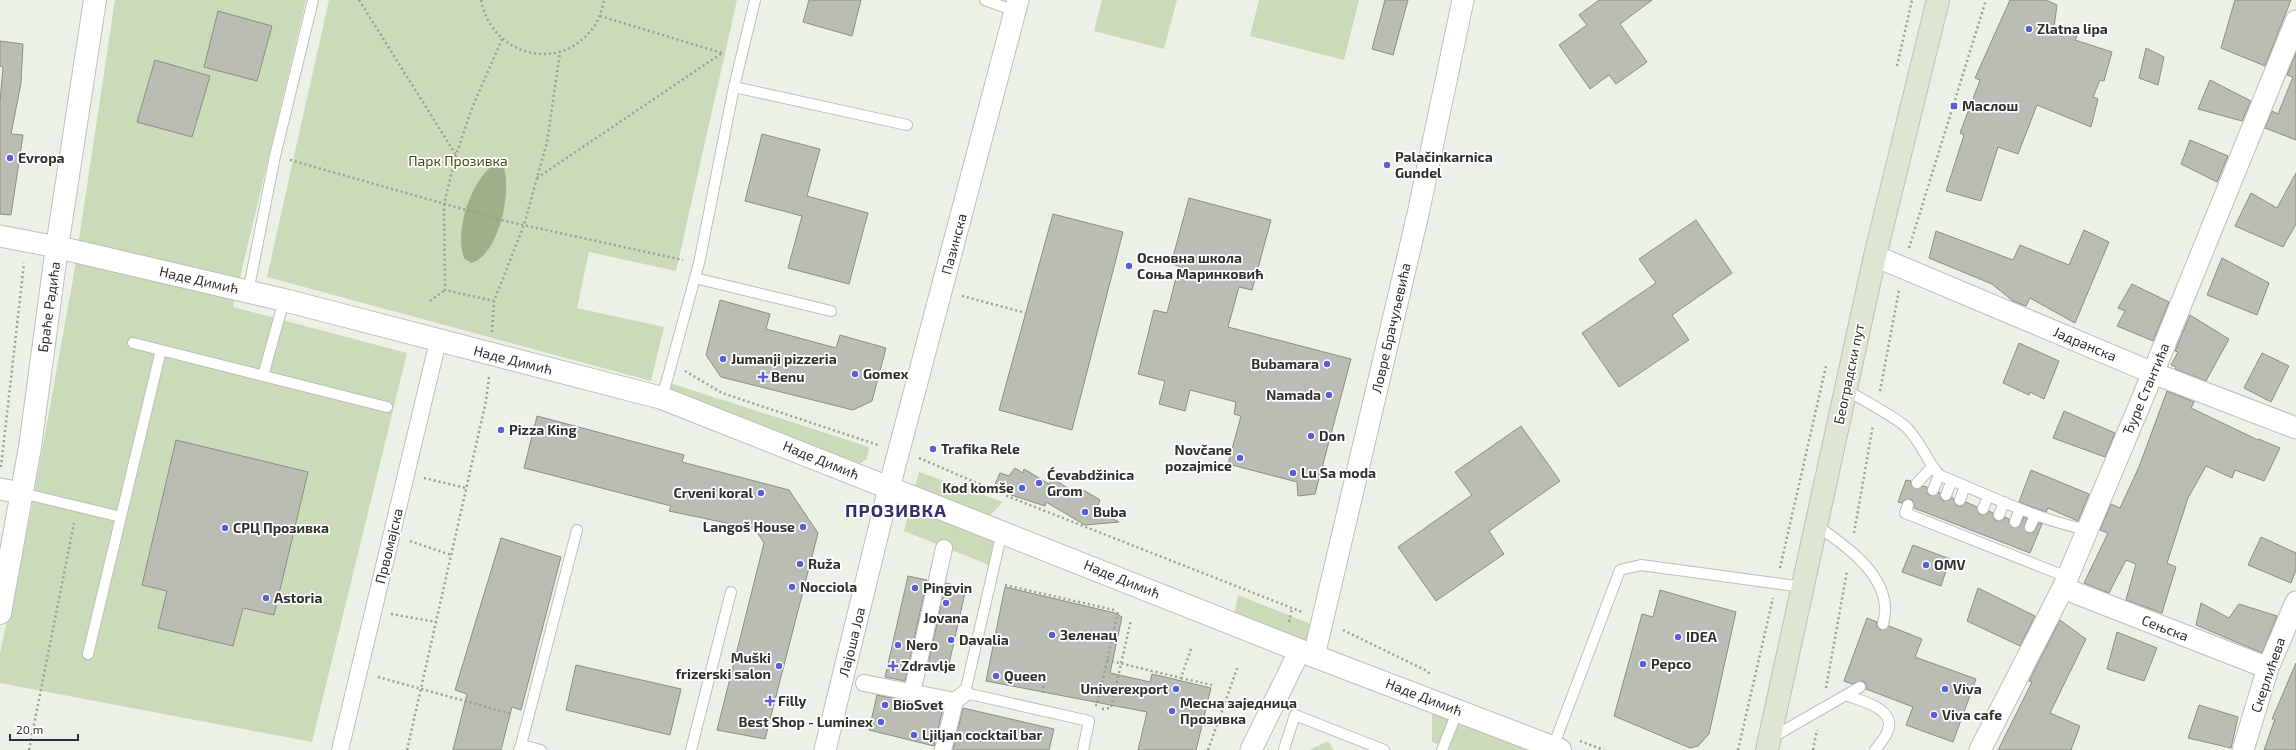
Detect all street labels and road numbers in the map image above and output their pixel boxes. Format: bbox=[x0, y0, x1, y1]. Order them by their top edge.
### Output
street label: Пазинска bbox=[937, 211, 970, 276]
street label: Браће Радића bbox=[34, 260, 63, 353]
street label: Ловре Брачуљевића bbox=[1367, 261, 1414, 395]
street label: Наде Димић bbox=[158, 262, 240, 297]
street label: Београдски пут bbox=[1830, 322, 1868, 426]
street label: Јадранска bbox=[2051, 323, 2119, 364]
street label: Ђуре Стантића bbox=[2118, 340, 2173, 437]
street label: Наде Димић bbox=[472, 342, 554, 378]
street label: Наде Димић bbox=[781, 437, 862, 483]
street label: Првомајска bbox=[371, 506, 406, 585]
street label: Наде Димић bbox=[1082, 556, 1163, 602]
street label: Лајоша Јоа bbox=[835, 605, 868, 678]
street label: Сењска bbox=[2139, 611, 2191, 644]
street label: Скерлићева bbox=[2247, 635, 2288, 715]
street label: Наде Димић bbox=[1383, 674, 1465, 719]

